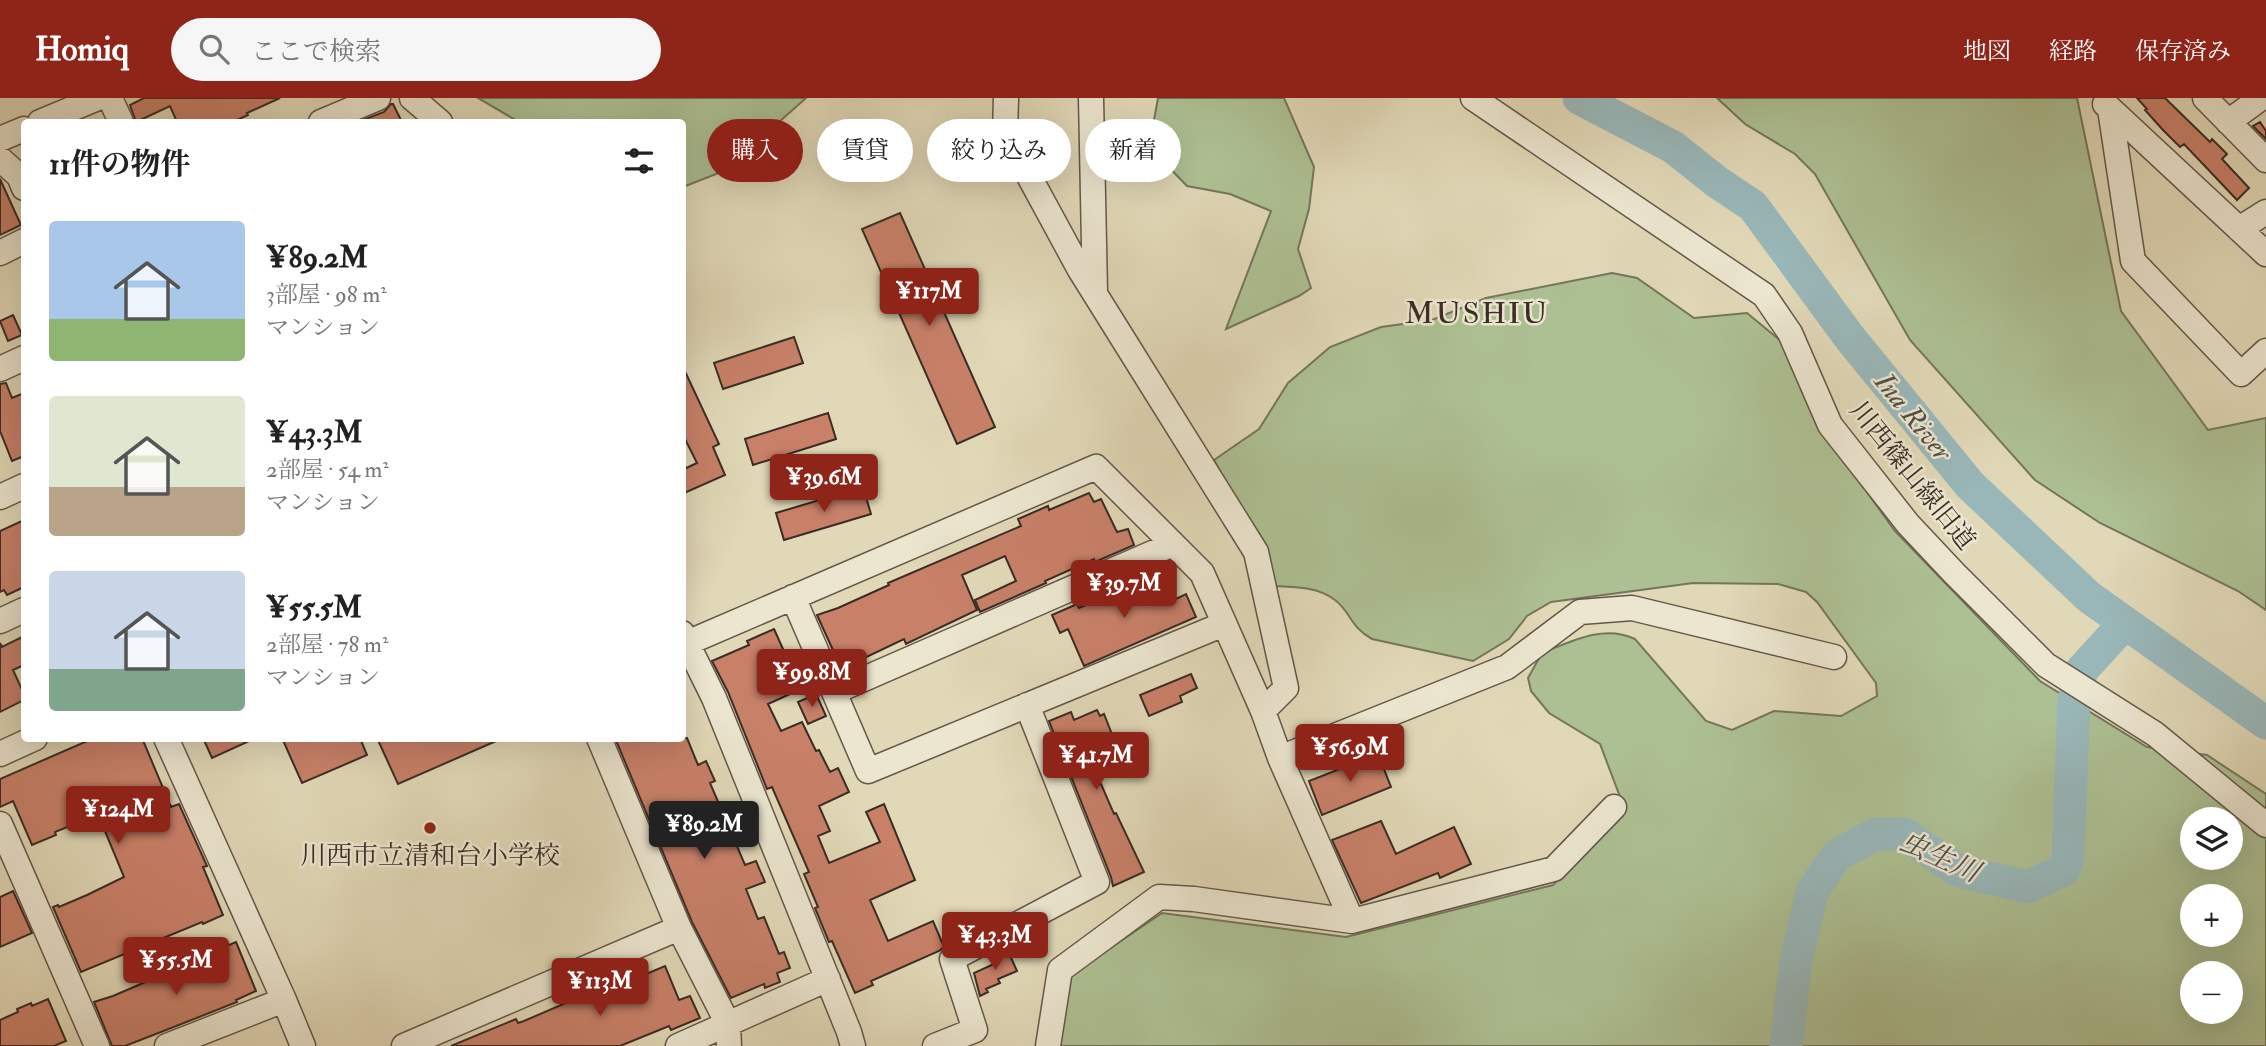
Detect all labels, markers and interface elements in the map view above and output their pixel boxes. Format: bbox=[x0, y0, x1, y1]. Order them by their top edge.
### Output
search box bbox=[171, 18, 661, 81]
text: Homiq bbox=[35, 29, 129, 70]
icon: search bbox=[195, 30, 233, 68]
text: ここで検索 bbox=[251, 36, 381, 68]
text: 地図 bbox=[1963, 36, 2011, 67]
text: 経路 bbox=[2049, 36, 2097, 67]
text: 保存済み bbox=[2135, 36, 2231, 67]
chip: 購入 bbox=[707, 119, 803, 182]
chip: 賃貸 bbox=[817, 119, 913, 182]
chip: 絞り込み bbox=[927, 119, 1071, 182]
chip: 新着 bbox=[1085, 119, 1181, 182]
icon: filters bbox=[620, 142, 658, 180]
text: 11件の物件 bbox=[49, 146, 190, 183]
text: ¥89.2M bbox=[266, 239, 368, 276]
icon: home bbox=[105, 249, 189, 333]
pin: ¥117M bbox=[880, 268, 978, 328]
text: ¥117M bbox=[896, 276, 962, 305]
text: 3部屋 · 98 m² bbox=[266, 280, 387, 309]
district label: MUSHIU bbox=[1405, 295, 1549, 332]
text: マンション bbox=[266, 313, 380, 342]
water label: Ina River bbox=[1865, 364, 1960, 469]
street label: 川西篠山線旧道 bbox=[1843, 395, 1982, 556]
text: ¥43.3M bbox=[266, 414, 363, 451]
icon: home bbox=[105, 424, 189, 508]
pin: ¥39.6M bbox=[767, 454, 881, 514]
text: 2部屋 · 54 m² bbox=[266, 455, 389, 484]
text: ¥39.6M bbox=[786, 462, 862, 491]
text: マンション bbox=[266, 488, 380, 517]
pin: ¥39.7M bbox=[1067, 560, 1181, 620]
text: ¥39.7M bbox=[1087, 568, 1161, 597]
text: ¥55.5M bbox=[266, 589, 362, 626]
icon: home bbox=[105, 599, 189, 683]
text: 2部屋 · 78 m² bbox=[266, 630, 388, 659]
pin: ¥99.8M bbox=[755, 650, 869, 709]
text: ¥99.8M bbox=[773, 657, 851, 686]
text: マンション bbox=[266, 663, 380, 692]
pin: ¥56.9M bbox=[1293, 724, 1407, 784]
pin: ¥41.7M bbox=[1039, 732, 1153, 792]
text: ¥56.9M bbox=[1311, 732, 1389, 761]
text: ¥41.7M bbox=[1059, 740, 1133, 769]
pin: ¥124M bbox=[69, 786, 167, 846]
text: ¥124M bbox=[82, 794, 154, 823]
pin: ¥89.2M bbox=[647, 802, 761, 861]
map controls bbox=[2180, 807, 2243, 1024]
button: layers bbox=[2180, 807, 2243, 870]
text: ¥89.2M bbox=[665, 809, 743, 838]
marker: 川西市立清和台小学校 bbox=[422, 820, 438, 836]
water label: 虫生川 bbox=[1894, 824, 1988, 892]
place label: 川西市立清和台小学校 bbox=[300, 840, 560, 872]
button: + bbox=[2180, 884, 2243, 947]
pin: ¥43.3M bbox=[938, 912, 1052, 972]
text: ¥43.3M bbox=[958, 920, 1032, 949]
pin: ¥55.5M bbox=[119, 937, 233, 997]
text: ¥55.5M bbox=[139, 945, 213, 974]
pin: ¥113M bbox=[551, 958, 649, 1018]
button: − bbox=[2180, 961, 2243, 1024]
text: ¥113M bbox=[568, 966, 632, 995]

